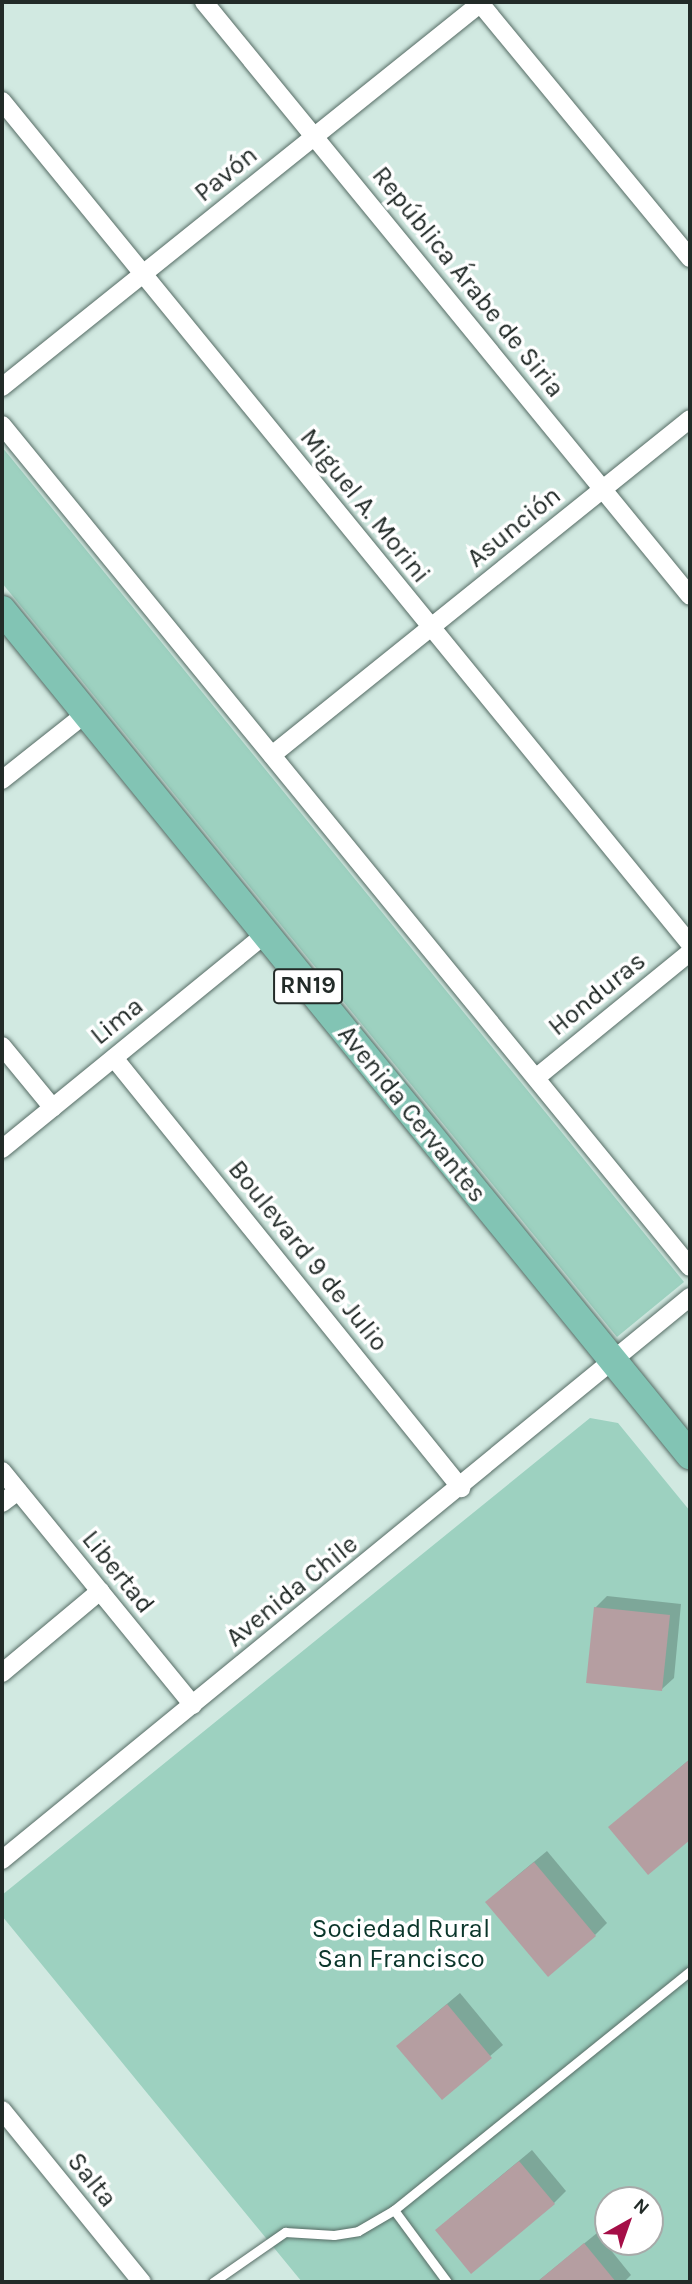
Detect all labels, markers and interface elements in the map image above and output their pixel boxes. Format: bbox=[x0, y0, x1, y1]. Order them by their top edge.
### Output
street label: Pavón bbox=[188, 139, 264, 209]
street label: República Árabe de Siria bbox=[365, 160, 571, 404]
street label: Miguel A. Morini bbox=[293, 423, 437, 589]
street label: Asunción bbox=[461, 480, 567, 574]
street label: Honduras bbox=[542, 945, 652, 1043]
road number: RN19 bbox=[273, 966, 343, 1006]
street label: Lima bbox=[84, 990, 150, 1052]
street label: Avenida Cervantes bbox=[331, 1019, 493, 1209]
street label: Boulevard 9 de Julio bbox=[221, 1154, 395, 1358]
street label: Libertad bbox=[75, 1524, 161, 1620]
street label: Avenida Chile bbox=[220, 1528, 364, 1654]
park label: Sociedad Rural San Francisco bbox=[312, 1913, 490, 1974]
street label: Salta bbox=[61, 2146, 123, 2214]
north arrow bbox=[594, 2186, 664, 2256]
text: N bbox=[629, 2194, 654, 2219]

